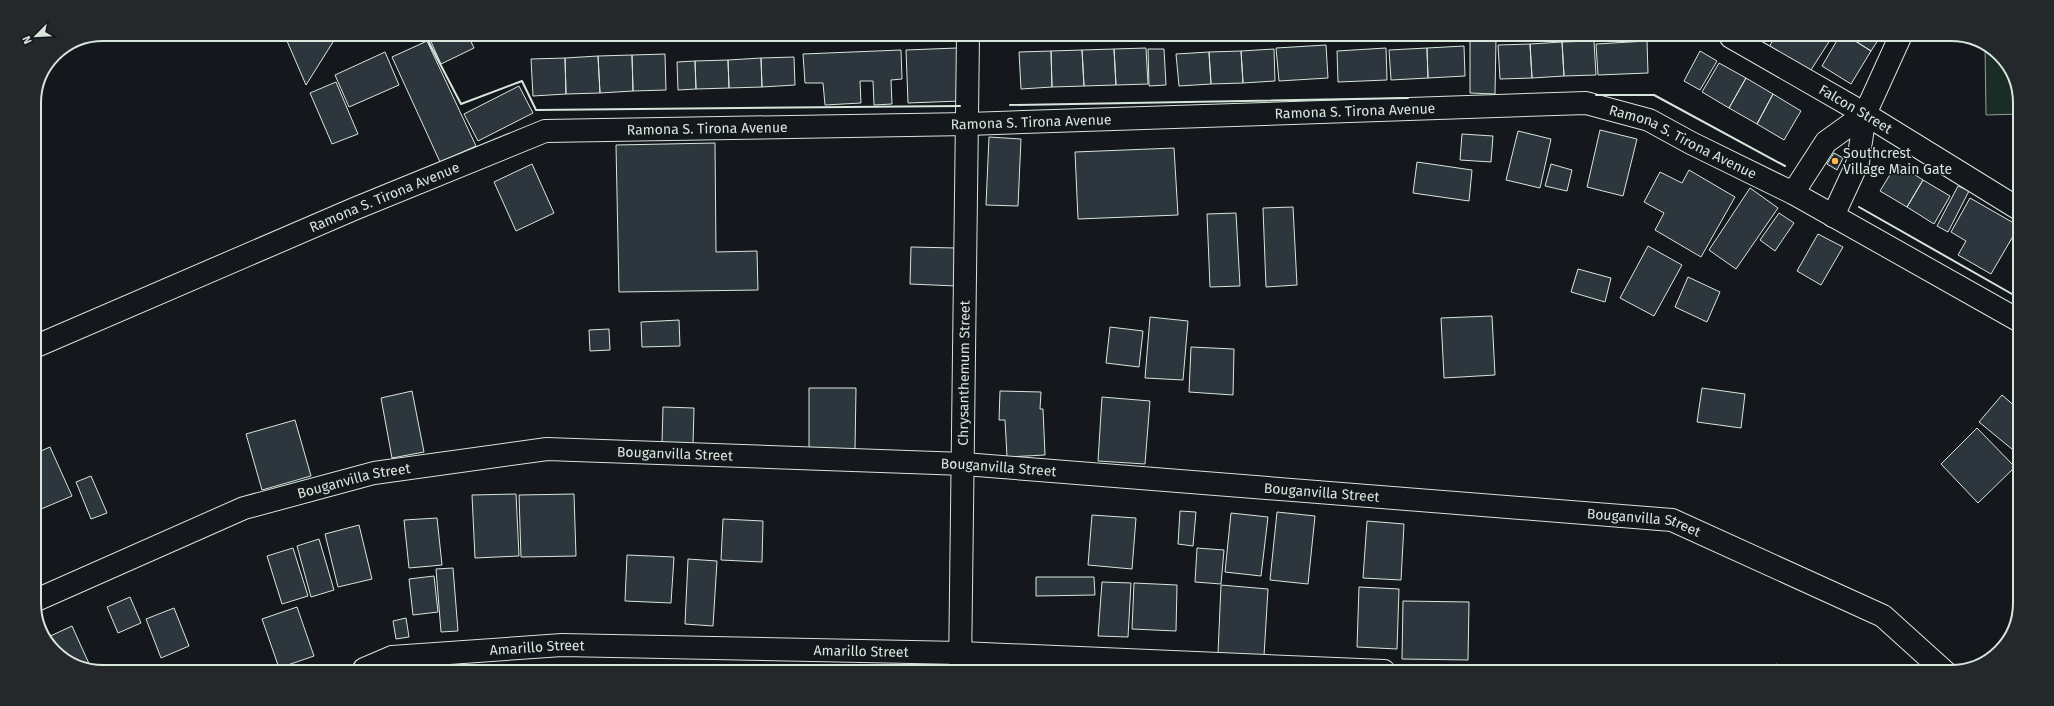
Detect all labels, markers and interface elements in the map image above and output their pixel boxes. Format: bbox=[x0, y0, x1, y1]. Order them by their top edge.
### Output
north arrow bbox=[16, 16, 56, 56]
text: N bbox=[20, 34, 35, 46]
street label: Falcon Street bbox=[1816, 81, 1896, 138]
street label: Ramona S. Tirona Avenue bbox=[1274, 100, 1436, 122]
street label: Ramona S. Tirona Avenue bbox=[1607, 101, 1759, 182]
street label: Ramona S. Tirona Avenue bbox=[951, 111, 1112, 133]
street label: Ramona S. Tirona Avenue bbox=[627, 118, 788, 138]
place label: Southcrest Village Main Gate bbox=[1843, 145, 1952, 178]
marker: Southcrest Village Main Gate bbox=[1830, 156, 1840, 166]
street label: Ramona S. Tirona Avenue bbox=[307, 158, 462, 236]
street label: Chrysanthemum Street bbox=[954, 299, 973, 446]
street label: Bouganvilla Street bbox=[617, 443, 734, 464]
street label: Bouganvilla Street bbox=[940, 455, 1058, 480]
street label: Bouganvilla Street bbox=[295, 459, 412, 502]
street label: Bouganvilla Street bbox=[1263, 479, 1381, 505]
street label: Bouganvilla Street bbox=[1586, 505, 1704, 541]
street label: Amarillo Street bbox=[489, 636, 586, 659]
street label: Amarillo Street bbox=[813, 642, 910, 660]

